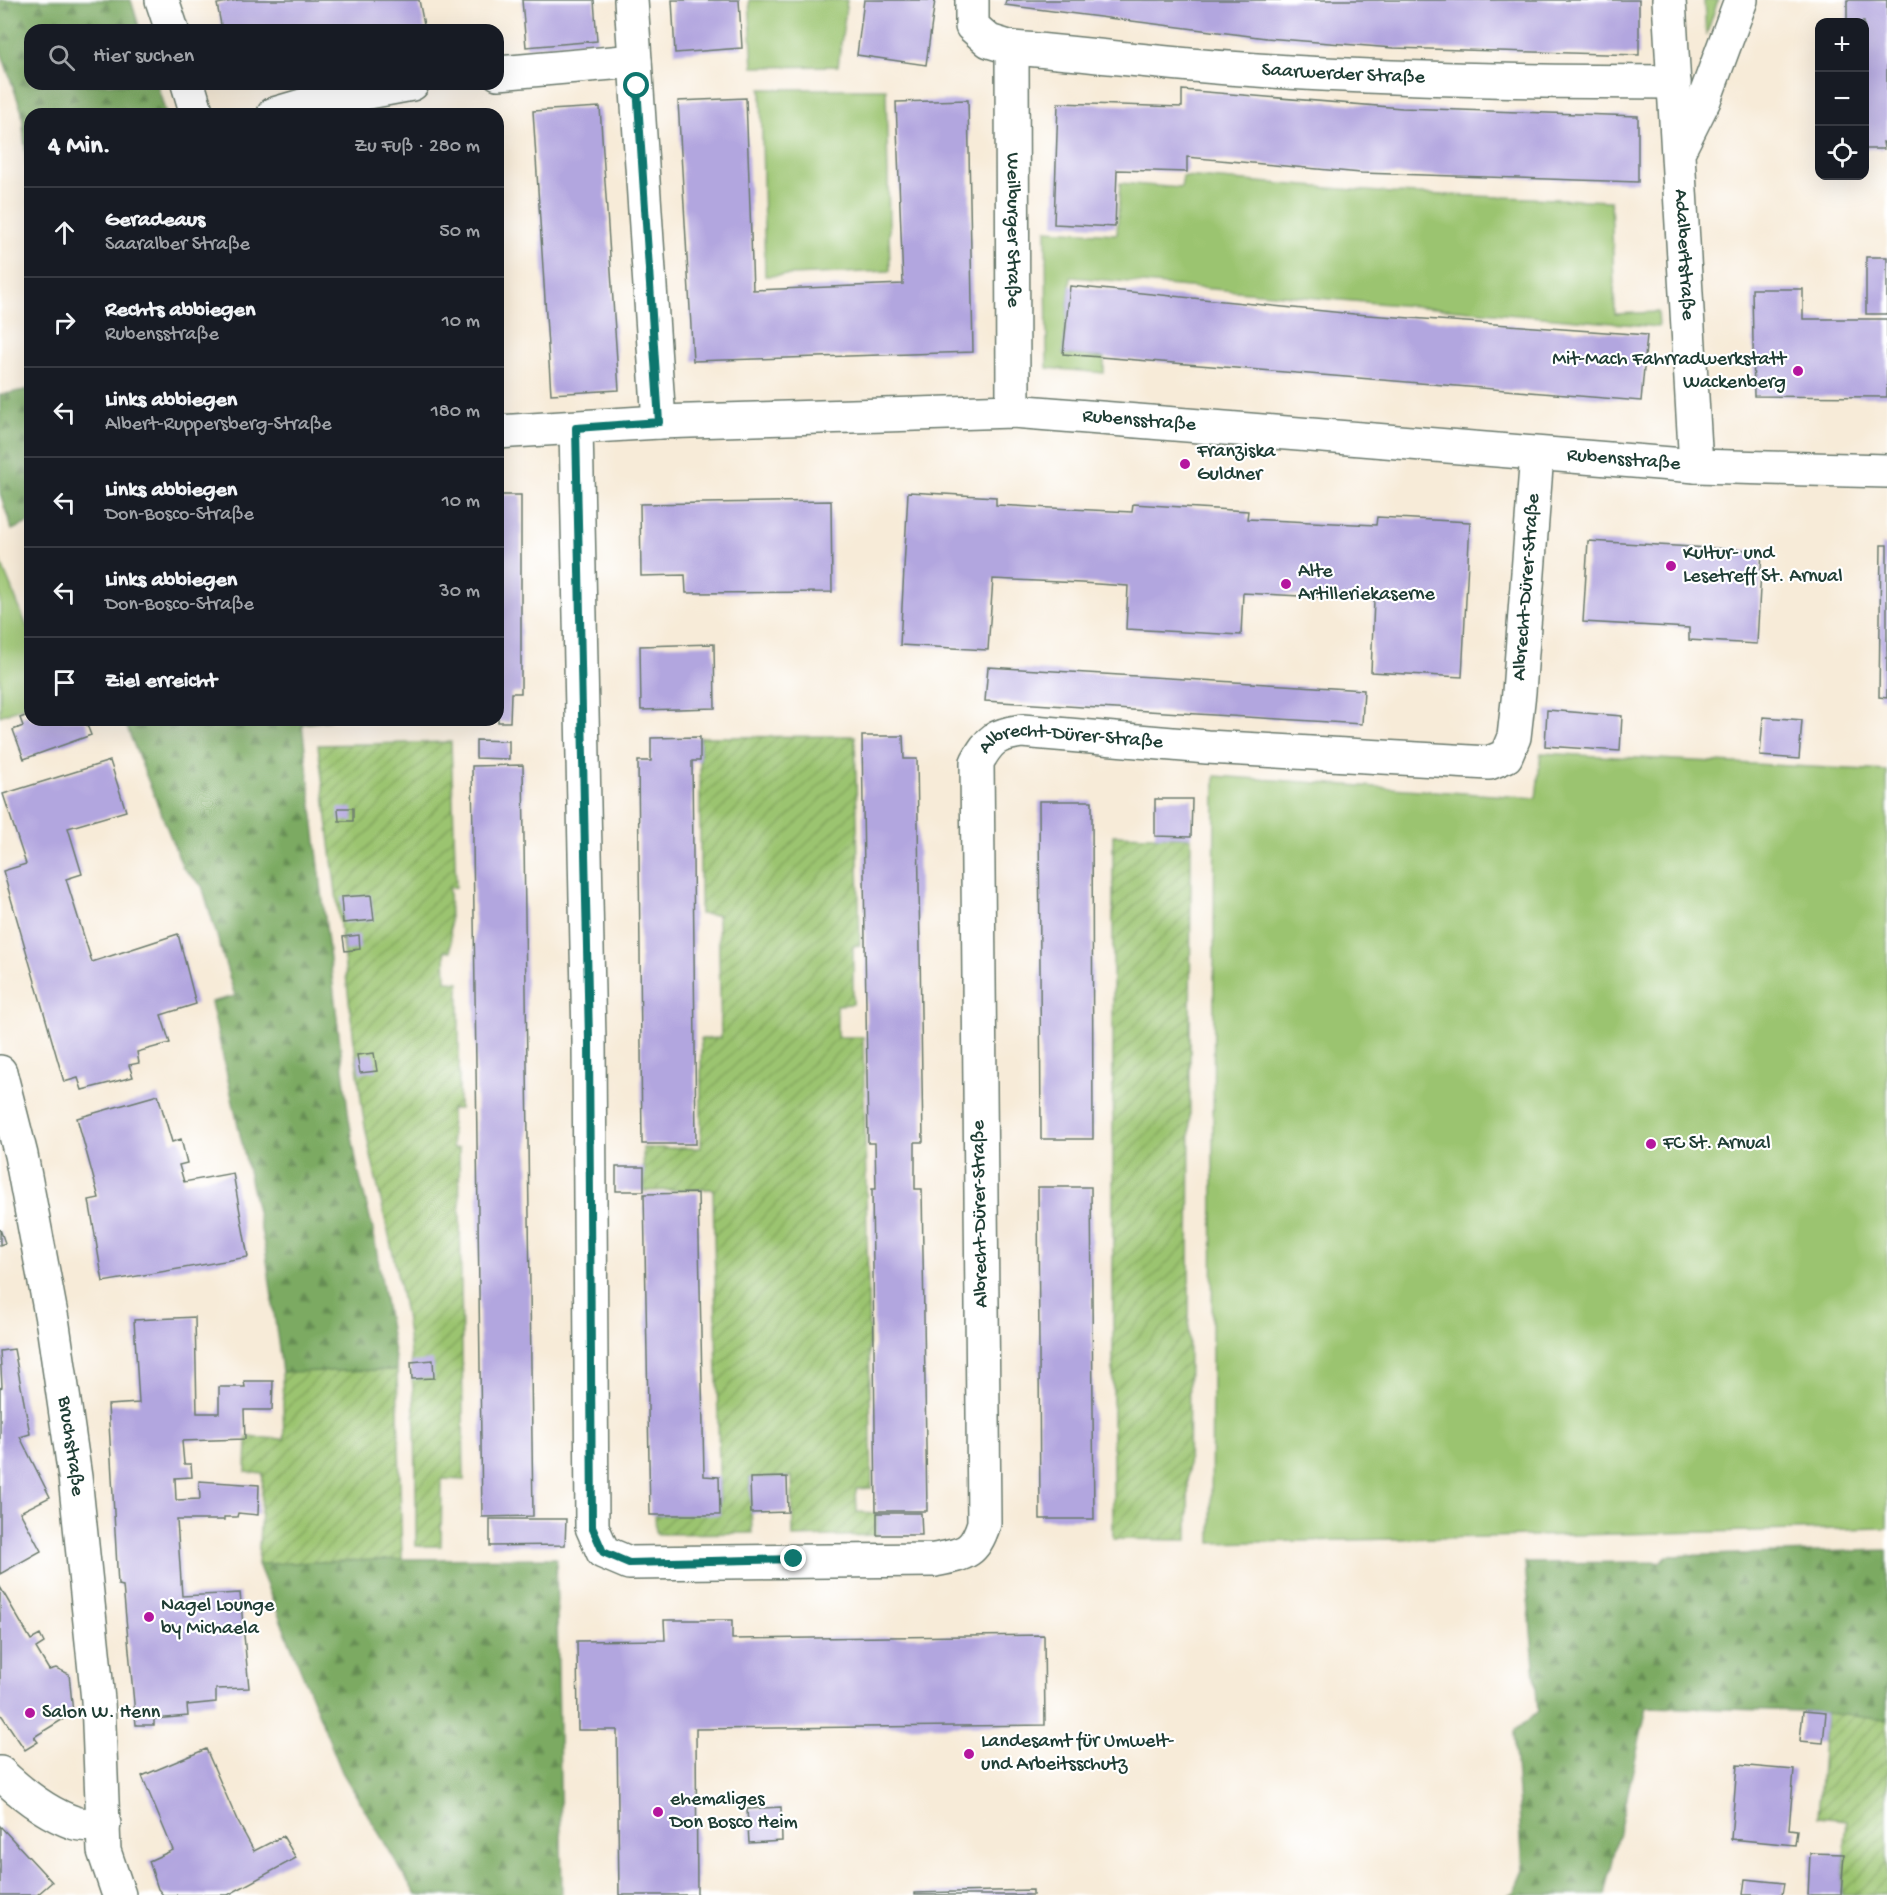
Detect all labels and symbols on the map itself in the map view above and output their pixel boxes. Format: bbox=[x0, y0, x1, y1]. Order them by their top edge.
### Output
street label: Saarwerder Straße bbox=[1261, 59, 1426, 90]
route start bbox=[623, 72, 649, 98]
street label: Weilburger Straße bbox=[1001, 153, 1024, 308]
street label: Adalbertstraße bbox=[1668, 188, 1699, 322]
place label: Mit-Mach Fahrradwerkstatt Wackenberg bbox=[1552, 349, 1788, 395]
marker: Mit-Mach Fahrradwerkstatt Wackenberg bbox=[1791, 364, 1805, 378]
street label: Rubensstraße bbox=[1081, 405, 1197, 437]
place label: Franziska Guldner bbox=[1196, 441, 1276, 487]
street label: Rubensstraße bbox=[1566, 444, 1682, 476]
marker: Franziska Guldner bbox=[1178, 457, 1192, 471]
street label: Albrecht-Dürer-Straße bbox=[1508, 492, 1546, 681]
place label: Kultur- und Lesetreff St. Arnual bbox=[1683, 543, 1843, 589]
marker: Kultur- und Lesetreff St. Arnual bbox=[1664, 559, 1678, 573]
place label: Alte Artilleriekaserne bbox=[1298, 561, 1436, 607]
marker: Alte Artilleriekaserne bbox=[1279, 577, 1293, 591]
street label: Albrecht-Dürer-Straße bbox=[974, 719, 1165, 759]
street label: Albrecht-Dürer-Straße bbox=[968, 1119, 994, 1308]
place label: FC St. Arnual bbox=[1662, 1133, 1771, 1156]
marker: FC St. Arnual bbox=[1644, 1137, 1658, 1151]
street label: Bruchstraße bbox=[52, 1394, 88, 1498]
route end bbox=[780, 1545, 806, 1571]
place label: Nagel Lounge by Michaela bbox=[161, 1595, 275, 1641]
marker: Nagel Lounge by Michaela bbox=[142, 1610, 156, 1624]
place label: Salon W. Henn bbox=[42, 1702, 161, 1725]
marker: Salon W. Henn bbox=[23, 1706, 37, 1720]
place label: Landesamt für Umwelt- und Arbeitsschutz bbox=[981, 1731, 1174, 1777]
marker: Landesamt für Umwelt- und Arbeitsschutz bbox=[962, 1747, 976, 1761]
place label: ehemaliges Don Bosco Heim bbox=[668, 1789, 798, 1835]
marker: ehemaliges Don Bosco Heim bbox=[651, 1805, 665, 1819]

